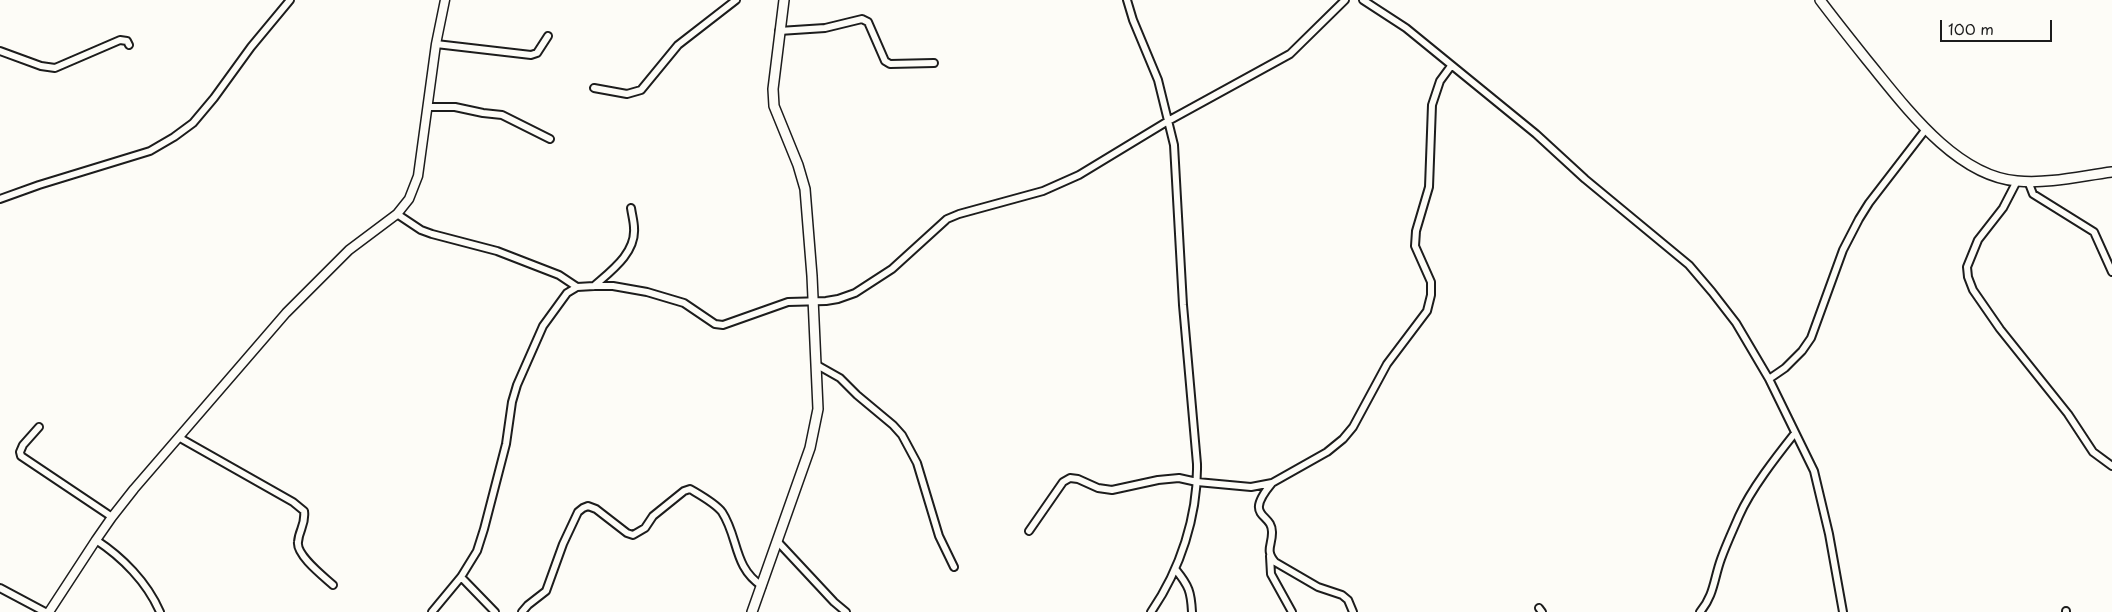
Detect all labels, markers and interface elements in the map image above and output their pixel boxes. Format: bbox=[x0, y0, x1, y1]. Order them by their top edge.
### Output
scale bar bbox=[1942, 10, 2054, 42]
text: 100 m bbox=[1948, 17, 1994, 40]

